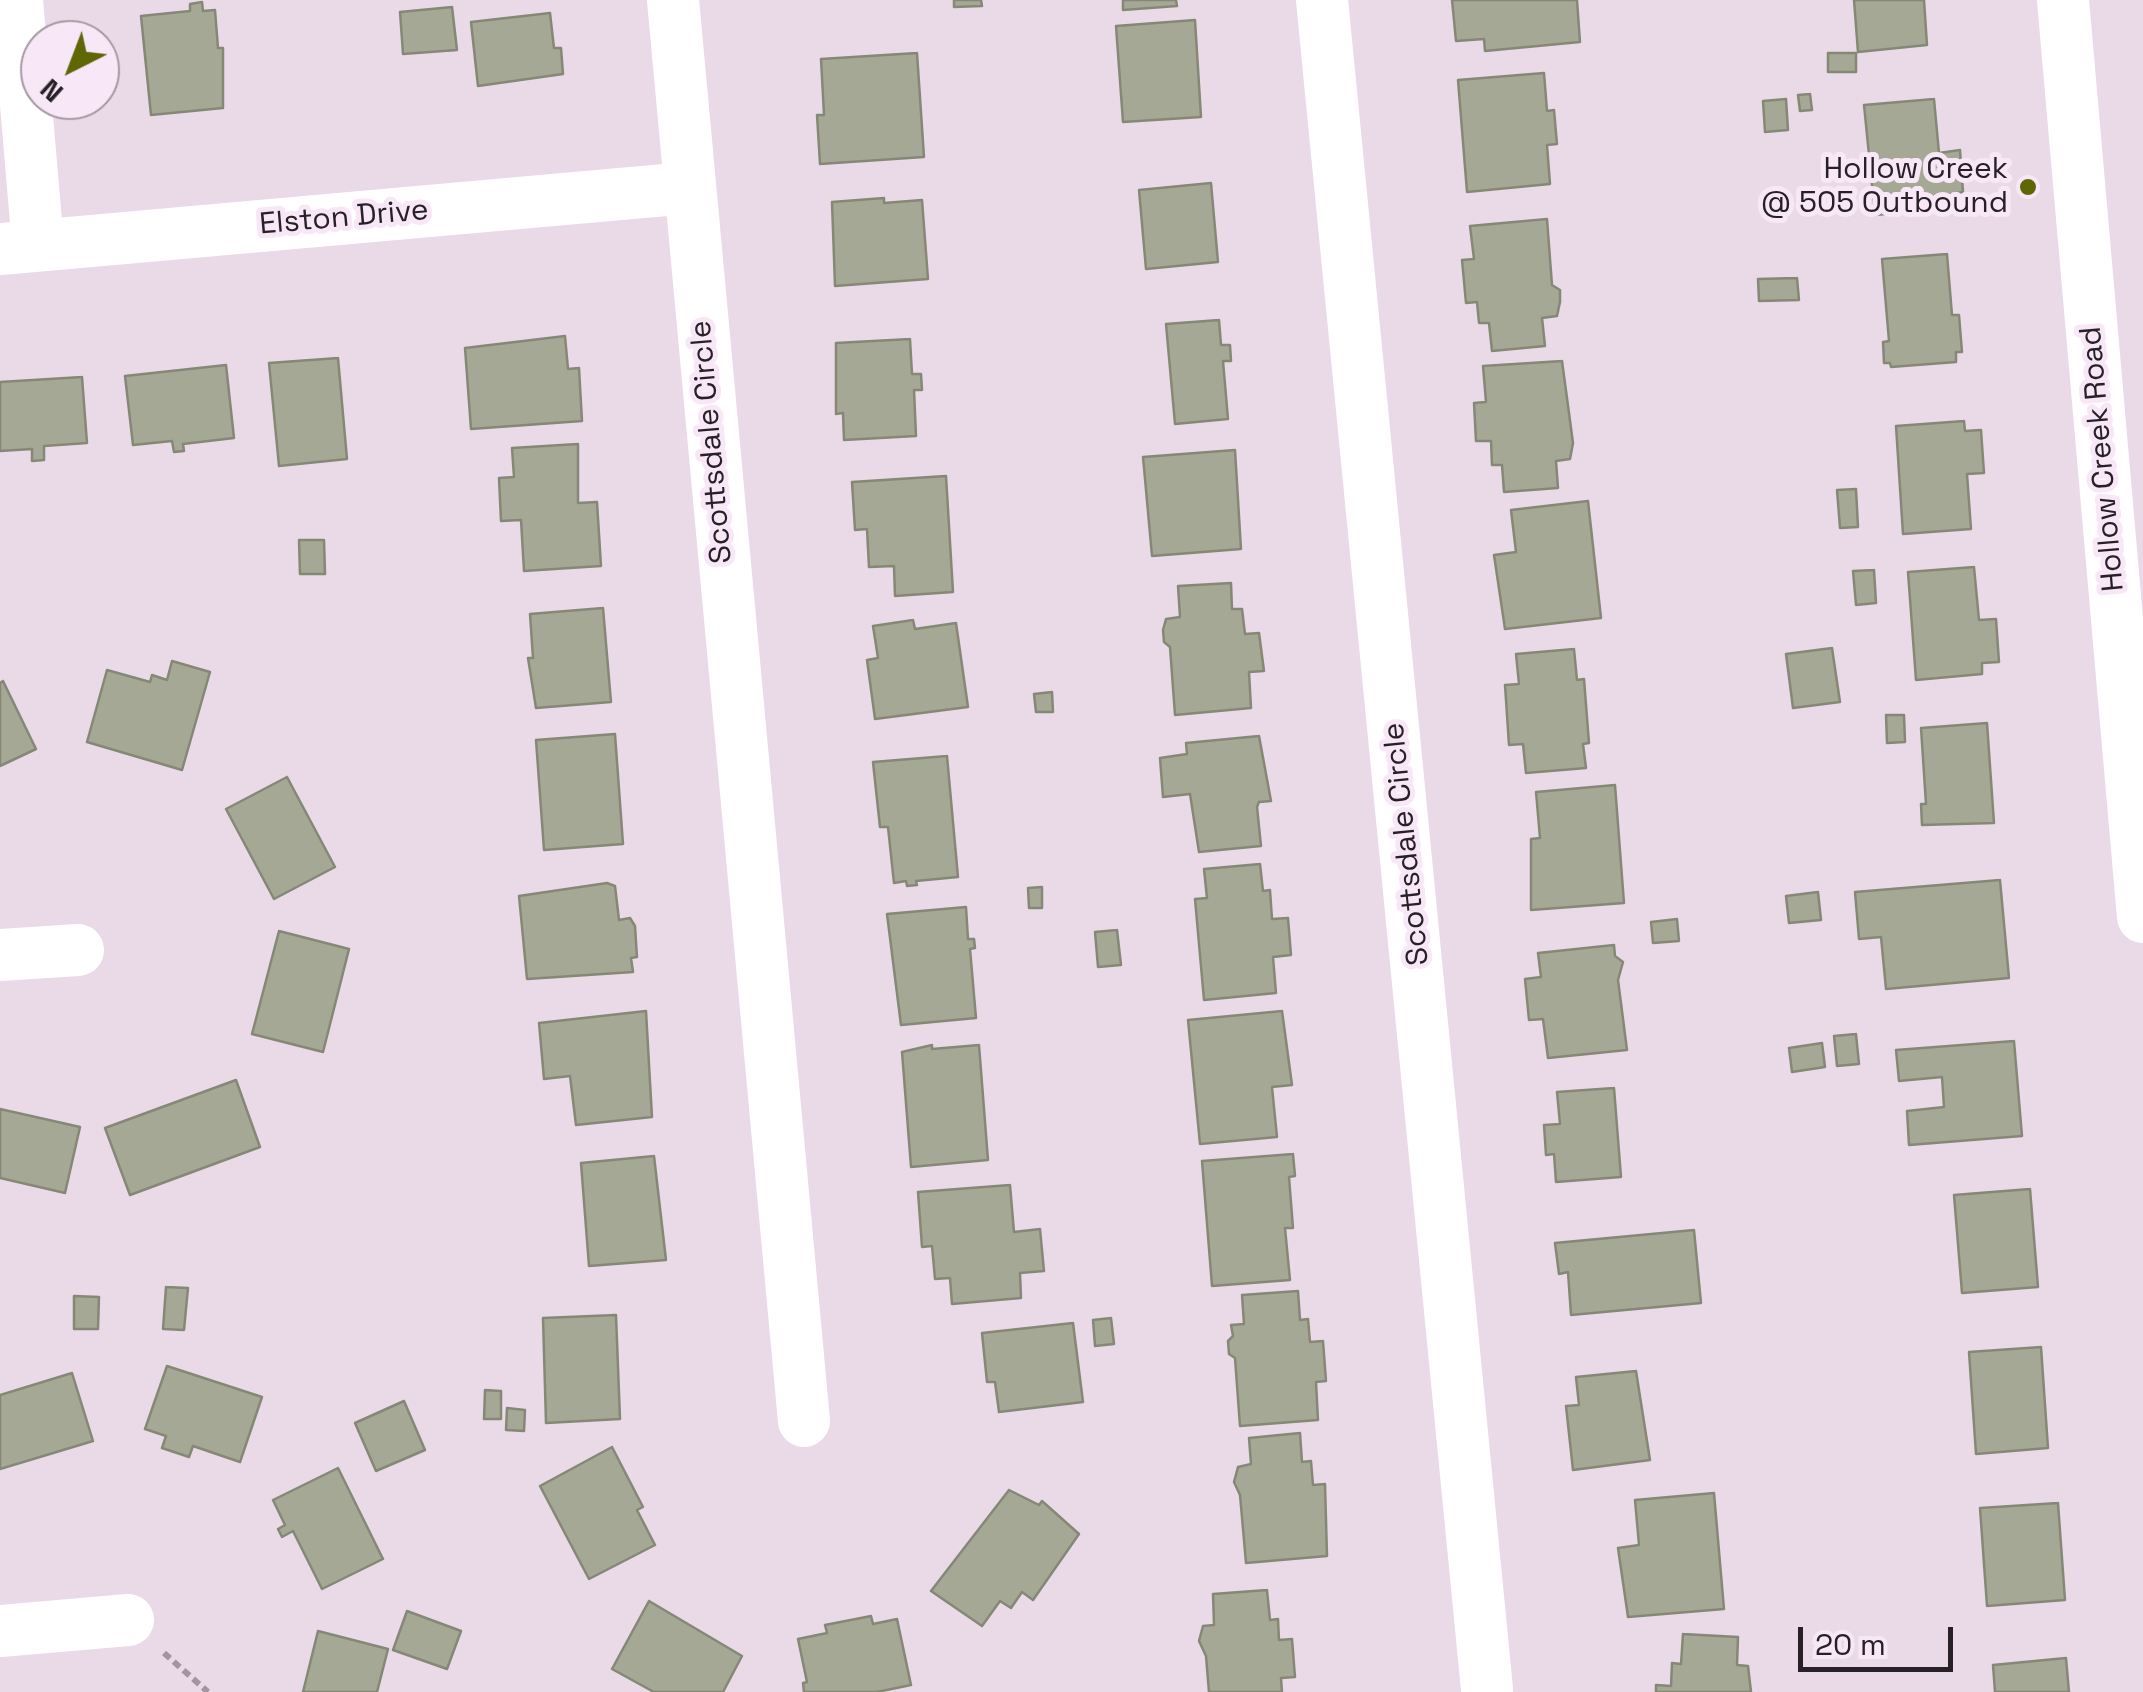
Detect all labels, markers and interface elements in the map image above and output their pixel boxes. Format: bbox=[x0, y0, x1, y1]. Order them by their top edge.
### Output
north arrow bbox=[20, 20, 120, 120]
text: N bbox=[32, 71, 70, 110]
place label: Hollow Creek @ 505 Outbound bbox=[1760, 152, 2008, 222]
marker: Hollow Creek @ 505 Outbound bbox=[2017, 176, 2039, 198]
street label: Elston Drive bbox=[258, 193, 430, 243]
street label: Scottsdale Circle bbox=[683, 319, 741, 565]
street label: Hollow Creek Road bbox=[2073, 325, 2133, 593]
street label: Scottsdale Circle bbox=[1376, 721, 1438, 967]
scale bar bbox=[1803, 1607, 1958, 1669]
text: 20 m bbox=[1815, 1625, 1886, 1664]

